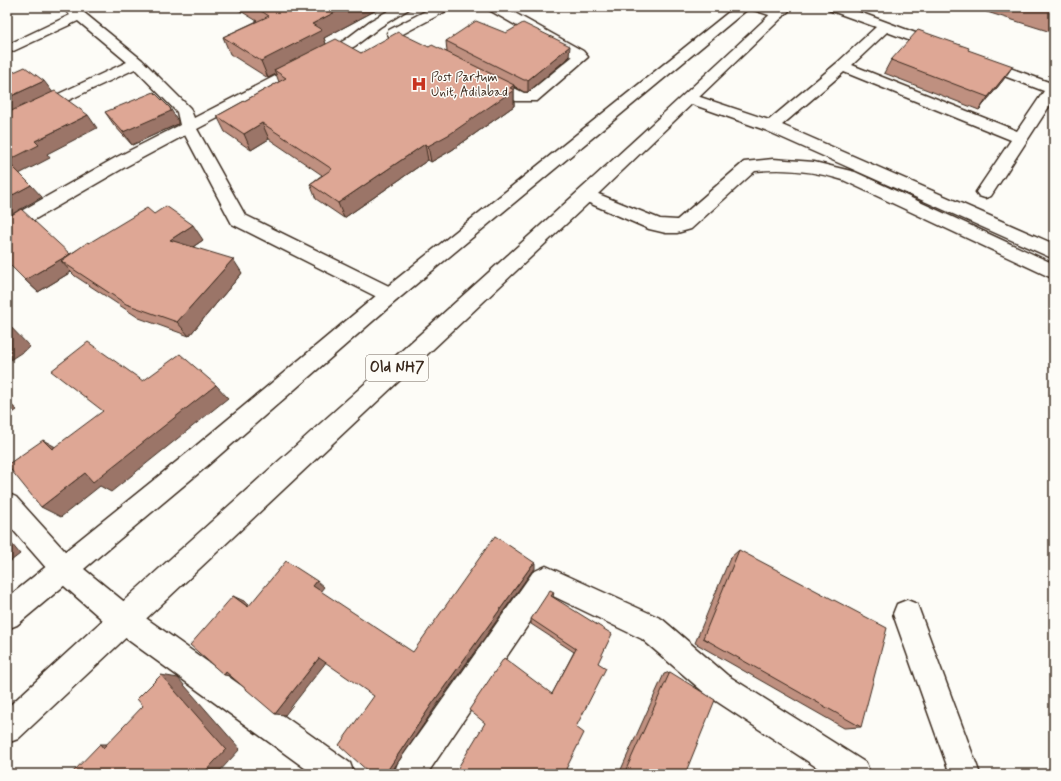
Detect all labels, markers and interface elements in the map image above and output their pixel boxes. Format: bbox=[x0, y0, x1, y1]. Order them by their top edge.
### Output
place label: Post Partum Unit, Adilabad bbox=[431, 69, 508, 101]
hospital icon: Post Partum Unit, Adilabad bbox=[410, 75, 428, 93]
road number: Old NH7 bbox=[366, 355, 428, 381]

